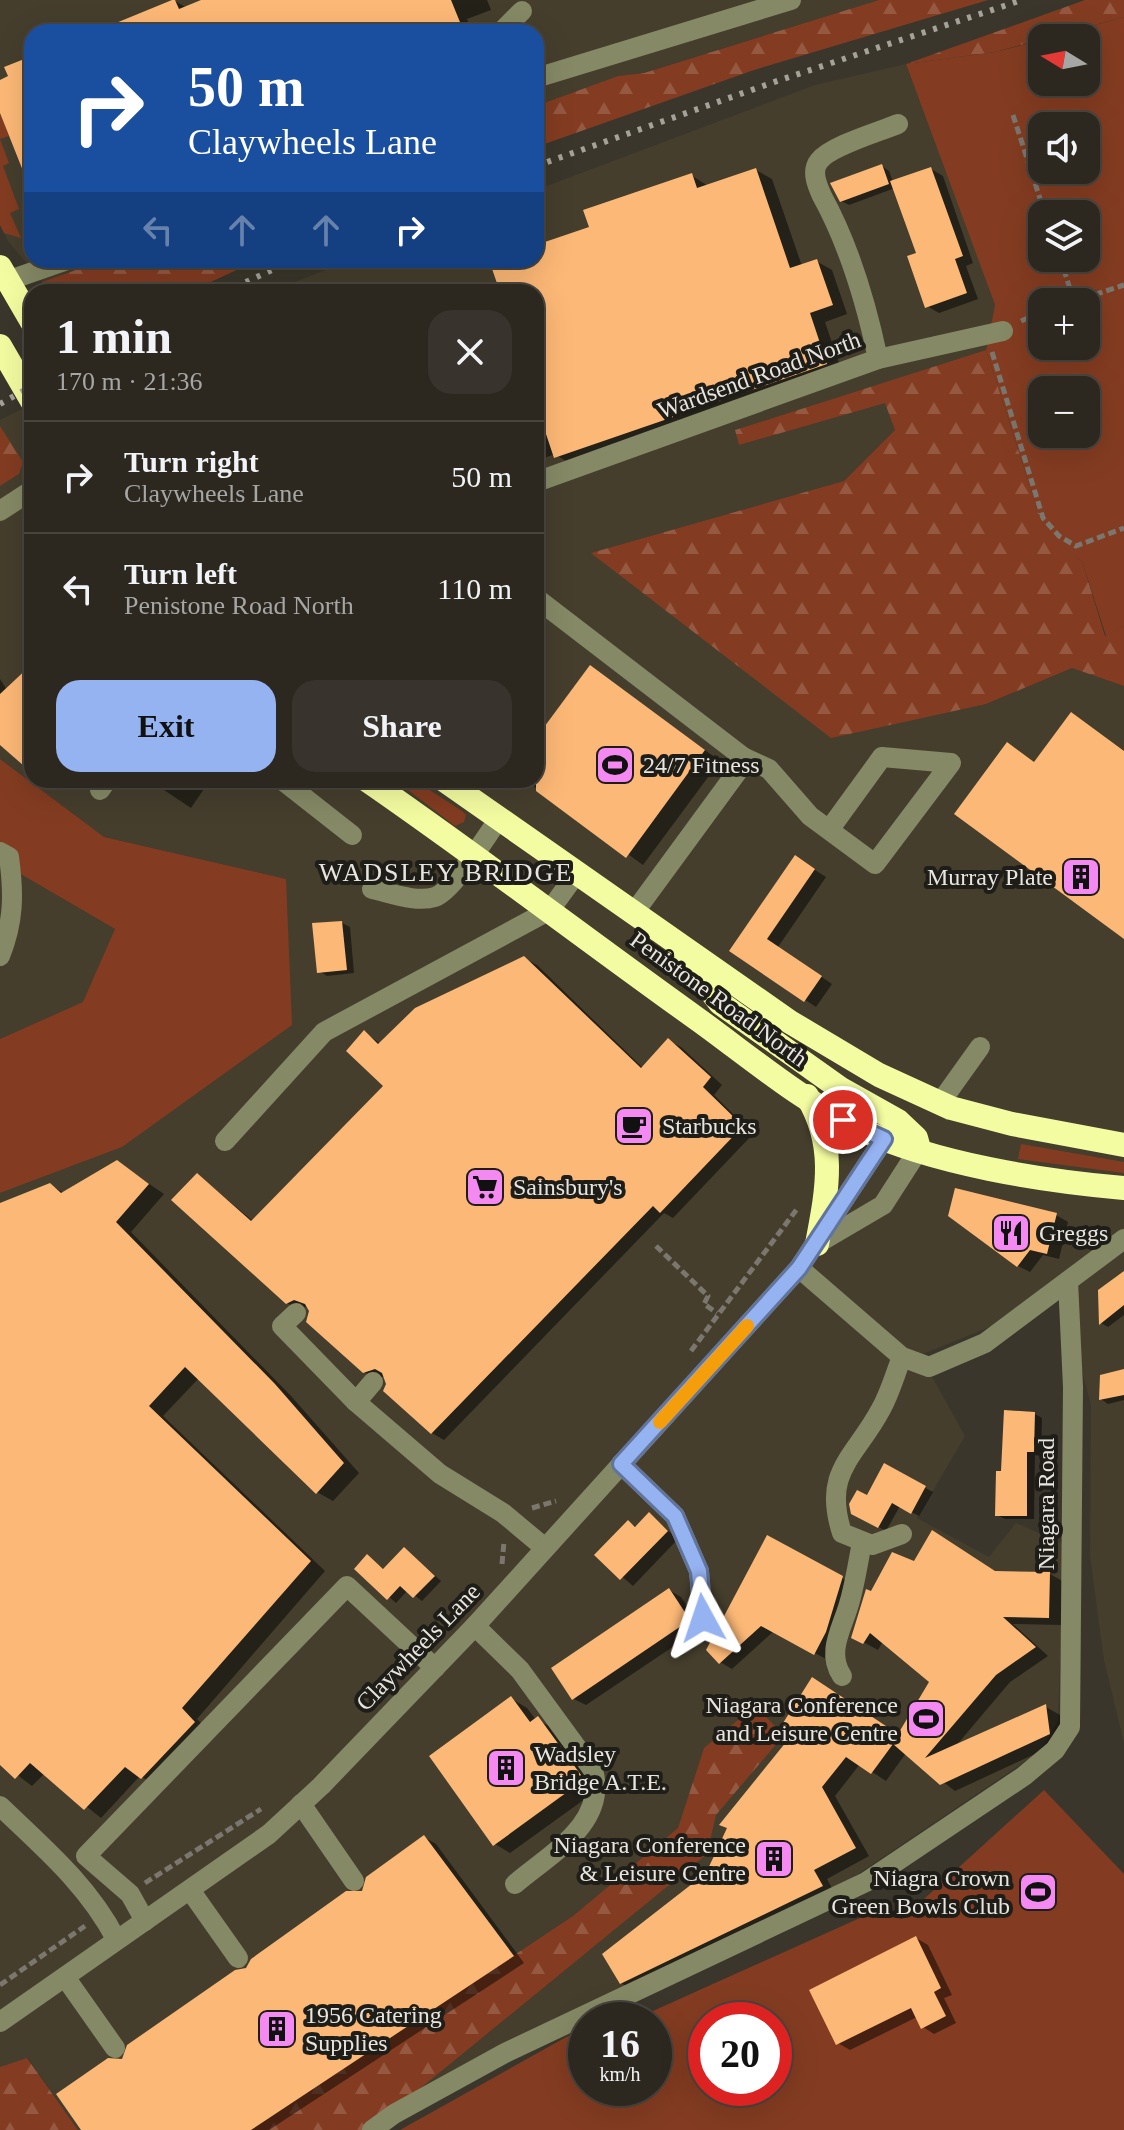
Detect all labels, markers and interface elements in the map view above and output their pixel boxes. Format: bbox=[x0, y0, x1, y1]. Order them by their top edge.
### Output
north arrow bbox=[1028, 24, 1100, 96]
map controls bbox=[1028, 24, 1100, 448]
icon: right bbox=[56, 56, 160, 160]
text: 50 m bbox=[188, 56, 305, 118]
button: sound bbox=[1028, 112, 1100, 184]
text: Claywheels Lane bbox=[188, 122, 437, 162]
button: layers bbox=[1028, 200, 1100, 272]
icon: left bbox=[136, 208, 180, 252]
icon: ahead bbox=[220, 208, 264, 252]
icon: ahead bbox=[304, 208, 348, 252]
icon: right bbox=[388, 208, 432, 252]
button: + bbox=[1028, 288, 1100, 360]
text: 1 min bbox=[56, 310, 172, 363]
button: close bbox=[428, 310, 512, 394]
street label: Wardsend Road North bbox=[654, 326, 864, 424]
text: 170 m · 21:36 bbox=[56, 367, 203, 396]
button: − bbox=[1028, 376, 1100, 448]
text: Turn right bbox=[124, 445, 259, 478]
icon: right bbox=[56, 455, 100, 499]
text: 50 m bbox=[451, 460, 512, 493]
text: Claywheels Lane bbox=[124, 479, 304, 508]
text: Turn left bbox=[124, 557, 237, 590]
icon: left bbox=[56, 567, 100, 611]
text: 110 m bbox=[437, 572, 512, 605]
text: Penistone Road North bbox=[124, 591, 354, 620]
button: Exit bbox=[56, 680, 276, 772]
button: Share bbox=[292, 680, 512, 772]
sports icon: 24/7 Fitness bbox=[594, 744, 636, 786]
place label: 24/7 Fitness bbox=[643, 752, 760, 778]
building icon: Murray Plate bbox=[1060, 856, 1102, 898]
district label: WADSLEY BRIDGE bbox=[319, 858, 573, 887]
place label: Murray Plate bbox=[927, 864, 1053, 890]
street label: Penistone Road North bbox=[626, 926, 812, 1072]
pin bbox=[809, 1086, 877, 1154]
icon: arrive bbox=[821, 1098, 865, 1142]
cafe icon: Starbucks bbox=[613, 1105, 655, 1147]
place label: Starbucks bbox=[662, 1113, 757, 1139]
supermarket icon: Sainsbury's bbox=[464, 1166, 506, 1208]
place label: Sainsbury's bbox=[513, 1174, 623, 1200]
restaurant icon: Greggs bbox=[990, 1212, 1032, 1254]
place label: Greggs bbox=[1039, 1220, 1108, 1246]
street label: Niagara Road bbox=[1033, 1438, 1059, 1570]
position arrow bbox=[661, 1576, 745, 1660]
street label: Claywheels Lane bbox=[351, 1578, 485, 1716]
place label: Niagara Conference and Leisure Centre bbox=[705, 1692, 898, 1746]
sports icon: Niagara Conference and Leisure Centre bbox=[905, 1698, 947, 1740]
place label: Wadsley Bridge A.T.E. bbox=[534, 1741, 667, 1795]
building icon: Wadsley Bridge A.T.E. bbox=[485, 1747, 527, 1789]
place label: Niagara Conference & Leisure Centre bbox=[553, 1832, 746, 1886]
building icon: Niagara Conference & Leisure Centre bbox=[753, 1838, 795, 1880]
place label: Niagra Crown Green Bowls Club bbox=[831, 1865, 1010, 1919]
sports icon: Niagra Crown Green Bowls Club bbox=[1017, 1871, 1059, 1913]
place label: 1956 Catering Supplies bbox=[305, 2002, 442, 2056]
speed limit sign: 20 bbox=[688, 2002, 792, 2106]
building icon: 1956 Catering Supplies bbox=[256, 2008, 298, 2050]
text: 16 bbox=[600, 2021, 640, 2066]
text: km/h bbox=[599, 2063, 641, 2085]

